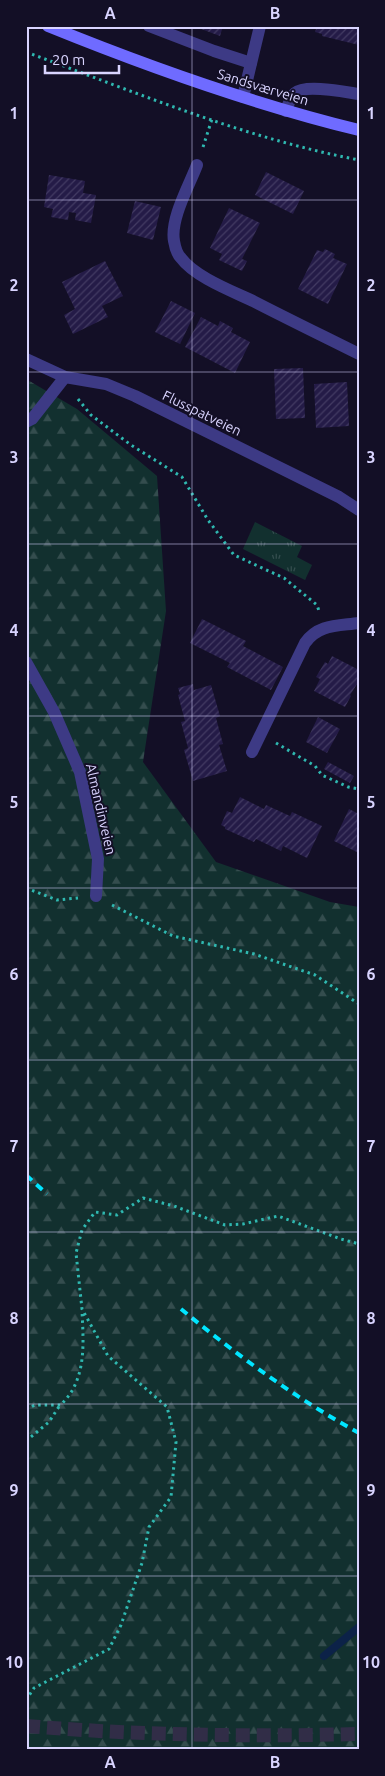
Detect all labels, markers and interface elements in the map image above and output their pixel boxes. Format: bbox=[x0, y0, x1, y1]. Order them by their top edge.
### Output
text: A bbox=[104, 4, 116, 22]
text: B bbox=[270, 4, 280, 22]
scale bar bbox=[45, 42, 119, 74]
text: 20 m bbox=[52, 51, 85, 68]
street label: Sandsværveien bbox=[215, 65, 311, 109]
text: 1 bbox=[9, 104, 19, 122]
text: 1 bbox=[366, 104, 376, 122]
text: 2 bbox=[9, 276, 19, 294]
text: 2 bbox=[366, 276, 376, 294]
street label: Flusspatveien bbox=[160, 387, 244, 439]
text: 3 bbox=[9, 448, 19, 466]
text: 3 bbox=[366, 448, 376, 466]
text: 4 bbox=[9, 621, 19, 639]
text: 4 bbox=[366, 621, 376, 639]
street label: Almandinveien bbox=[83, 762, 119, 856]
text: 5 bbox=[9, 793, 19, 811]
text: 5 bbox=[366, 793, 376, 811]
text: 6 bbox=[9, 965, 19, 983]
text: 6 bbox=[366, 965, 376, 983]
text: 7 bbox=[9, 1137, 19, 1155]
text: 7 bbox=[366, 1137, 376, 1155]
text: 8 bbox=[9, 1309, 19, 1327]
text: 8 bbox=[366, 1309, 376, 1327]
text: 9 bbox=[9, 1481, 19, 1499]
text: 9 bbox=[366, 1481, 376, 1499]
text: 10 bbox=[5, 1653, 23, 1671]
text: 10 bbox=[362, 1653, 380, 1671]
text: A bbox=[104, 1753, 116, 1771]
text: B bbox=[270, 1753, 280, 1771]

